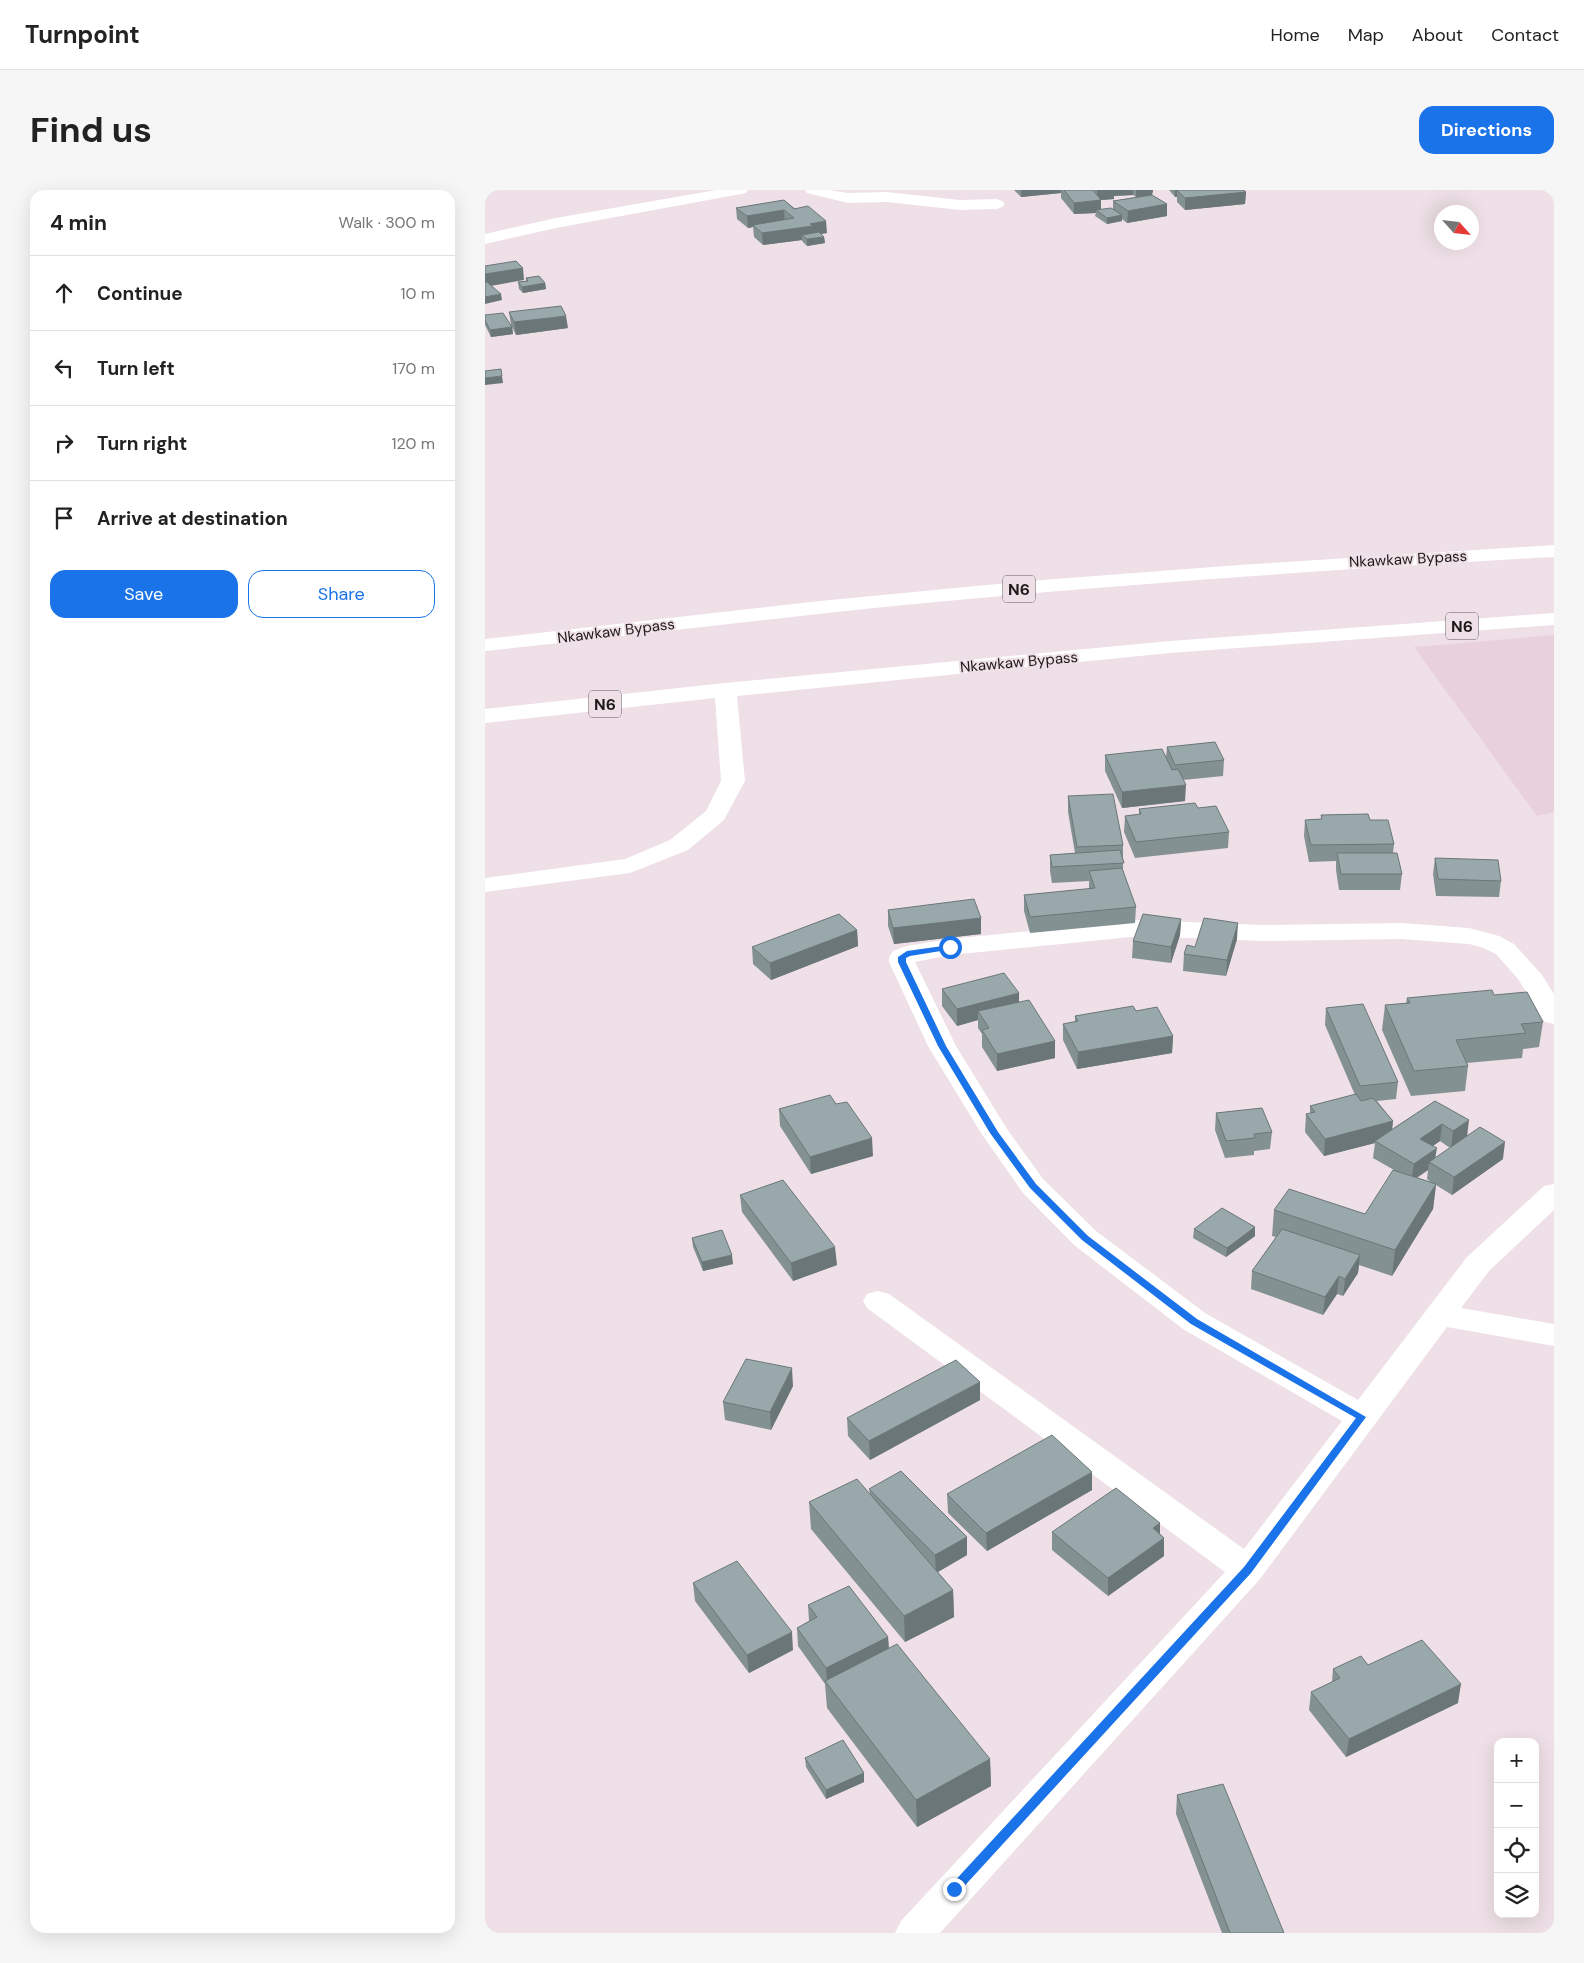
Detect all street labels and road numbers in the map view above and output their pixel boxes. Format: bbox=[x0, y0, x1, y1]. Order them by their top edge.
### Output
street label: Nkawkaw Bypass bbox=[1348, 546, 1468, 572]
road number: N6 bbox=[1003, 576, 1035, 602]
road number: N6 bbox=[1446, 612, 1478, 640]
street label: Nkawkaw Bypass bbox=[556, 614, 676, 648]
street label: Nkawkaw Bypass bbox=[959, 647, 1079, 677]
road number: N6 bbox=[589, 690, 621, 718]

